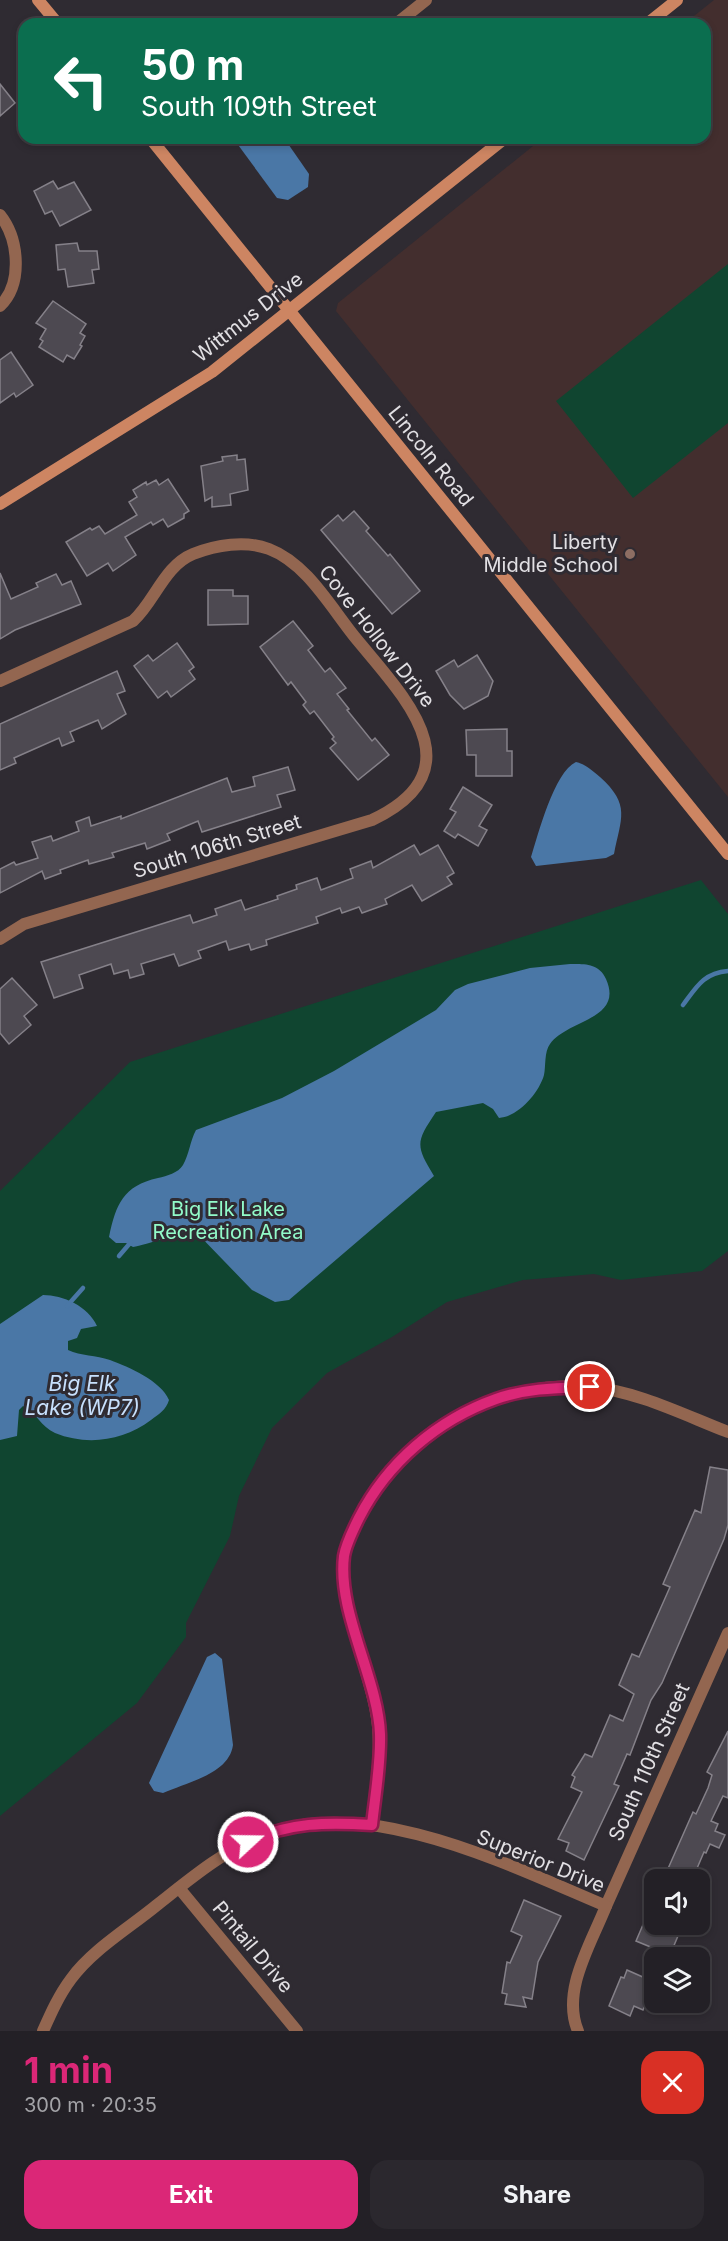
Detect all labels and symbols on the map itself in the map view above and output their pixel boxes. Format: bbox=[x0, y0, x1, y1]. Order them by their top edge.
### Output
street label: Wittmus Drive bbox=[188, 267, 308, 367]
street label: Lincoln Road bbox=[383, 401, 479, 511]
place label: Liberty Middle School bbox=[484, 530, 618, 577]
marker: Liberty Middle School bbox=[623, 547, 637, 561]
street label: Cove Hollow Drive bbox=[314, 560, 440, 712]
street label: South 106th Street bbox=[130, 809, 304, 883]
park label: Big Elk Lake Recreation Area bbox=[153, 1197, 303, 1244]
pin bbox=[564, 1361, 615, 1412]
water label: Big Elk Lake (WP7) bbox=[24, 1371, 140, 1420]
street label: South 110th Street bbox=[603, 1679, 695, 1845]
position arrow bbox=[216, 1810, 280, 1874]
street label: Superior Drive bbox=[473, 1824, 609, 1898]
street label: Pintail Drive bbox=[208, 1896, 298, 1998]

